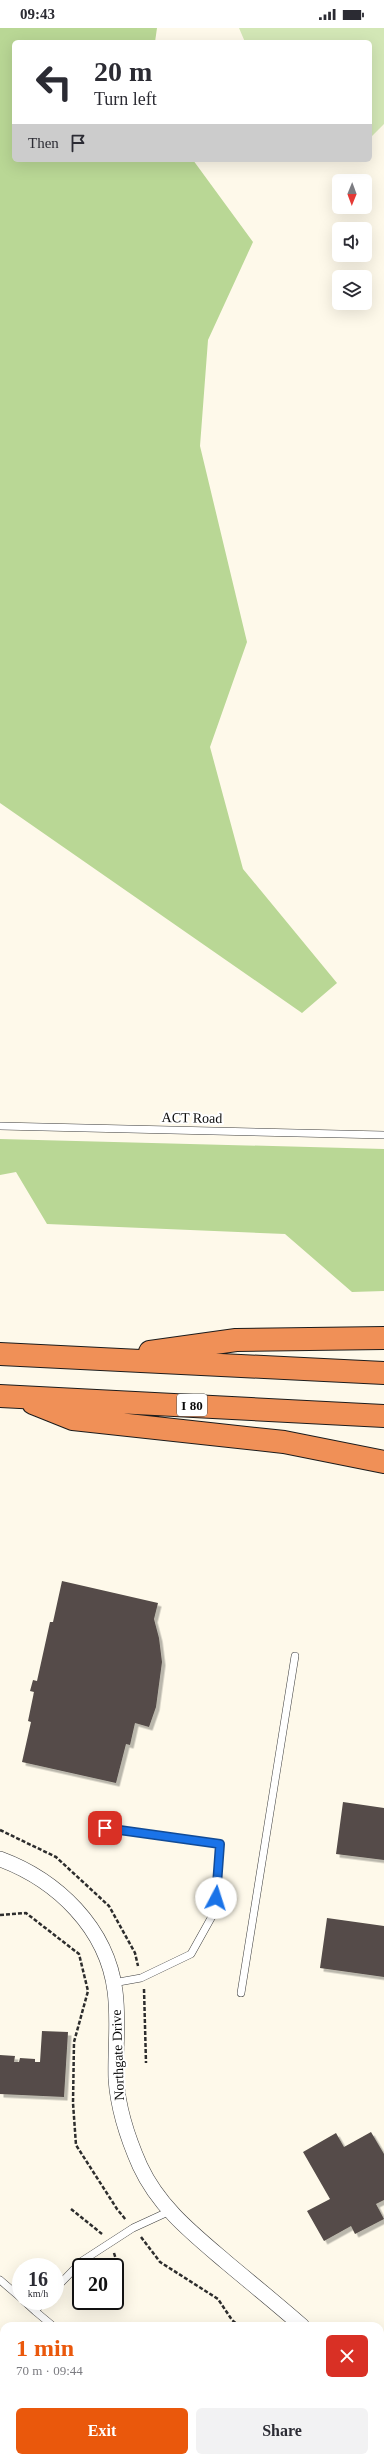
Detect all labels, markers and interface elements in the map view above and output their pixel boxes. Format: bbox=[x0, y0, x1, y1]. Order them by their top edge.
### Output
text: 09:43 bbox=[20, 6, 55, 22]
icon: left bbox=[28, 56, 80, 108]
text: 20 m bbox=[94, 56, 152, 87]
text: Turn left bbox=[94, 89, 157, 109]
icon: arrive bbox=[67, 132, 89, 154]
text: Then bbox=[28, 135, 59, 151]
north arrow bbox=[332, 174, 372, 214]
map controls bbox=[332, 174, 372, 310]
button: sound bbox=[332, 222, 372, 262]
button: layers bbox=[332, 270, 372, 310]
street label: ACT Road bbox=[161, 1110, 223, 1126]
road number: I 80 bbox=[177, 1394, 207, 1416]
pin bbox=[88, 1811, 122, 1845]
icon: arrive bbox=[94, 1817, 116, 1839]
position arrow bbox=[195, 1877, 237, 1919]
street label: Northgate Drive bbox=[109, 2009, 127, 2101]
speed limit sign: 20 bbox=[72, 2258, 124, 2310]
text: 16 bbox=[28, 2268, 48, 2290]
text: km/h bbox=[28, 2288, 48, 2299]
text: 1 min bbox=[16, 2335, 74, 2361]
button: close bbox=[326, 2335, 368, 2377]
text: 70 m · 09:44 bbox=[16, 2363, 83, 2378]
button: Exit bbox=[16, 2408, 188, 2454]
button: Share bbox=[196, 2408, 368, 2454]

